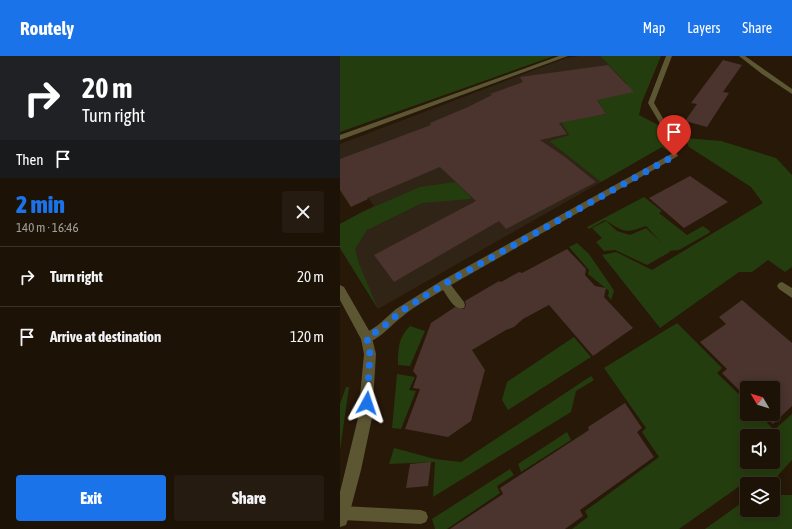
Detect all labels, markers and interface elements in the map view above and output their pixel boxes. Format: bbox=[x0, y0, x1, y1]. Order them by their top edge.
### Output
text: Routely bbox=[20, 17, 74, 39]
text: Map bbox=[643, 20, 665, 36]
text: Layers bbox=[687, 20, 720, 36]
text: Share bbox=[742, 20, 772, 36]
icon: right bbox=[16, 72, 68, 124]
text: 20 m bbox=[82, 72, 132, 104]
text: Turn right bbox=[82, 105, 145, 126]
pin bbox=[657, 115, 691, 156]
icon: arrive bbox=[663, 121, 685, 143]
icon: arrive bbox=[52, 148, 74, 170]
text: Then bbox=[16, 151, 44, 168]
text: 2 min bbox=[16, 191, 65, 218]
button: close bbox=[282, 191, 324, 233]
text: 140 m · 16:46 bbox=[16, 220, 79, 235]
icon: right bbox=[16, 266, 38, 288]
text: Turn right bbox=[50, 268, 103, 285]
text: 20 m bbox=[297, 268, 324, 285]
icon: arrive bbox=[16, 326, 38, 348]
text: Arrive at destination bbox=[50, 328, 161, 345]
text: 120 m bbox=[290, 328, 324, 345]
north arrow bbox=[740, 381, 780, 421]
map controls bbox=[740, 381, 780, 517]
position arrow bbox=[346, 382, 388, 424]
button: sound bbox=[740, 429, 780, 469]
button: Exit bbox=[16, 475, 166, 521]
button: Share bbox=[174, 475, 324, 521]
button: layers bbox=[740, 477, 780, 517]

